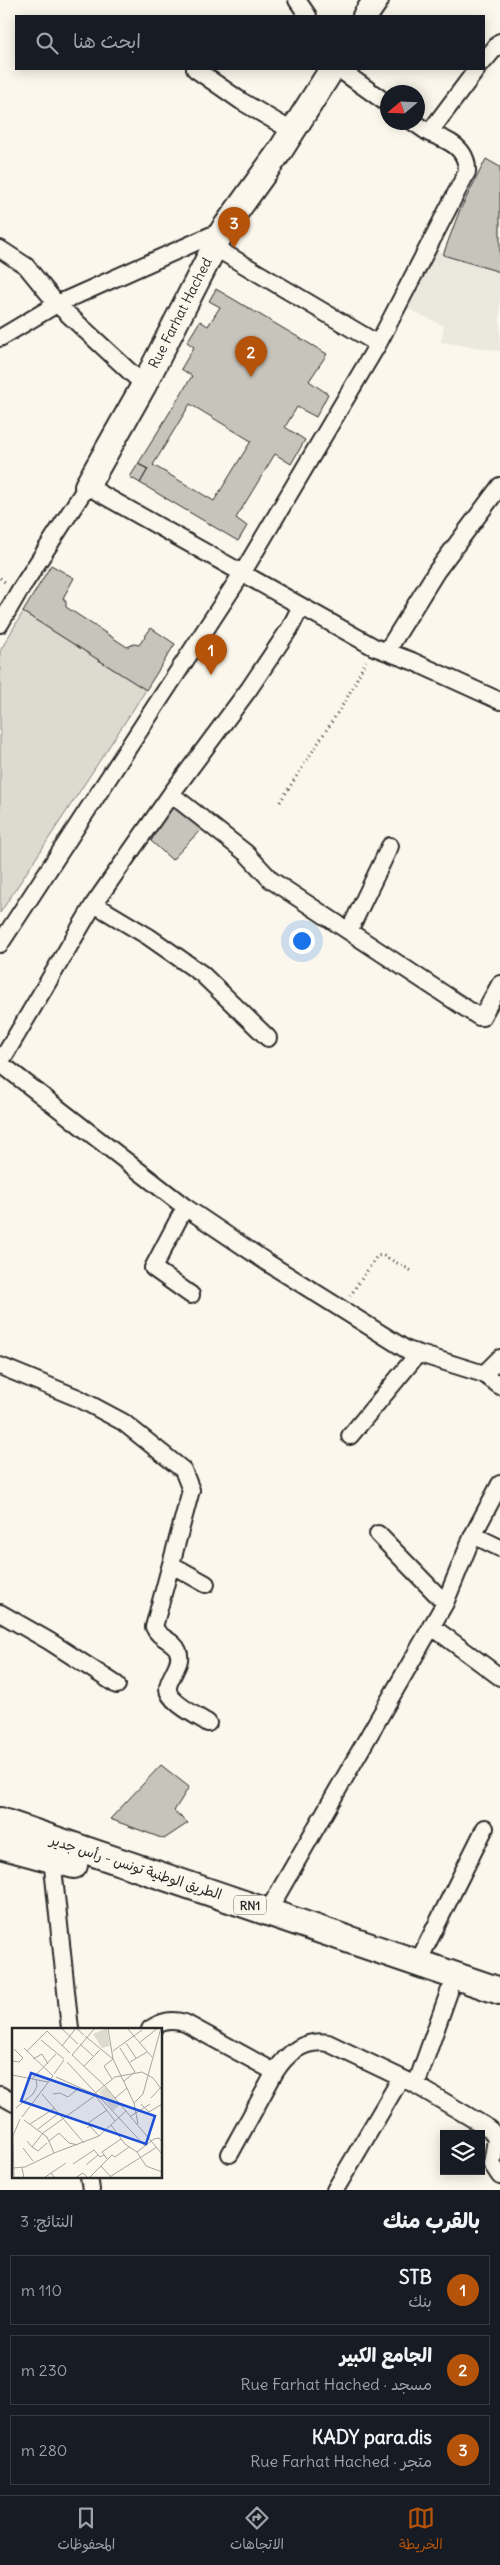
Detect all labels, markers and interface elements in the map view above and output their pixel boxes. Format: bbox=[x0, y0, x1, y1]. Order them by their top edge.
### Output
search box bbox=[15, 15, 485, 70]
icon: search bbox=[33, 29, 61, 57]
text: ابحث هنا bbox=[73, 29, 141, 53]
north arrow bbox=[380, 85, 425, 130]
pin: 3 bbox=[218, 207, 250, 248]
street label: Rue Farhat Hached bbox=[144, 255, 216, 371]
pin: 2 bbox=[235, 336, 267, 377]
pin: 1 bbox=[195, 634, 227, 675]
your location bbox=[289, 928, 315, 954]
street label: الطريق الوطنية تونس - رأس جدير bbox=[47, 1830, 224, 1903]
road number: RN1 bbox=[234, 1896, 266, 1914]
inset map bbox=[12, 2028, 162, 2178]
map controls bbox=[440, 2130, 485, 2175]
button: layers bbox=[440, 2130, 485, 2175]
text: بالقرب منك bbox=[383, 2207, 480, 2234]
text: النتائج: 3 bbox=[20, 2211, 73, 2231]
text: STB bbox=[399, 2265, 432, 2289]
text: 110 m bbox=[21, 2280, 62, 2300]
text: 1 bbox=[460, 2280, 466, 2300]
text: بنك bbox=[408, 2291, 432, 2311]
text: الجامع الكبير bbox=[340, 2343, 432, 2367]
text: 230 m bbox=[21, 2360, 67, 2380]
text: 2 bbox=[459, 2360, 467, 2380]
text: مسجد · Rue Farhat Hached bbox=[240, 2374, 432, 2394]
text: KADY para.dis bbox=[312, 2425, 432, 2449]
text: 280 m bbox=[21, 2440, 67, 2460]
text: 3 bbox=[458, 2440, 468, 2460]
text: متجر · Rue Farhat Hached bbox=[250, 2451, 432, 2471]
tab: المحفوظات bbox=[57, 2504, 115, 2557]
tab: الاتجاهات bbox=[230, 2504, 284, 2557]
tab: الخريطة bbox=[399, 2504, 443, 2557]

